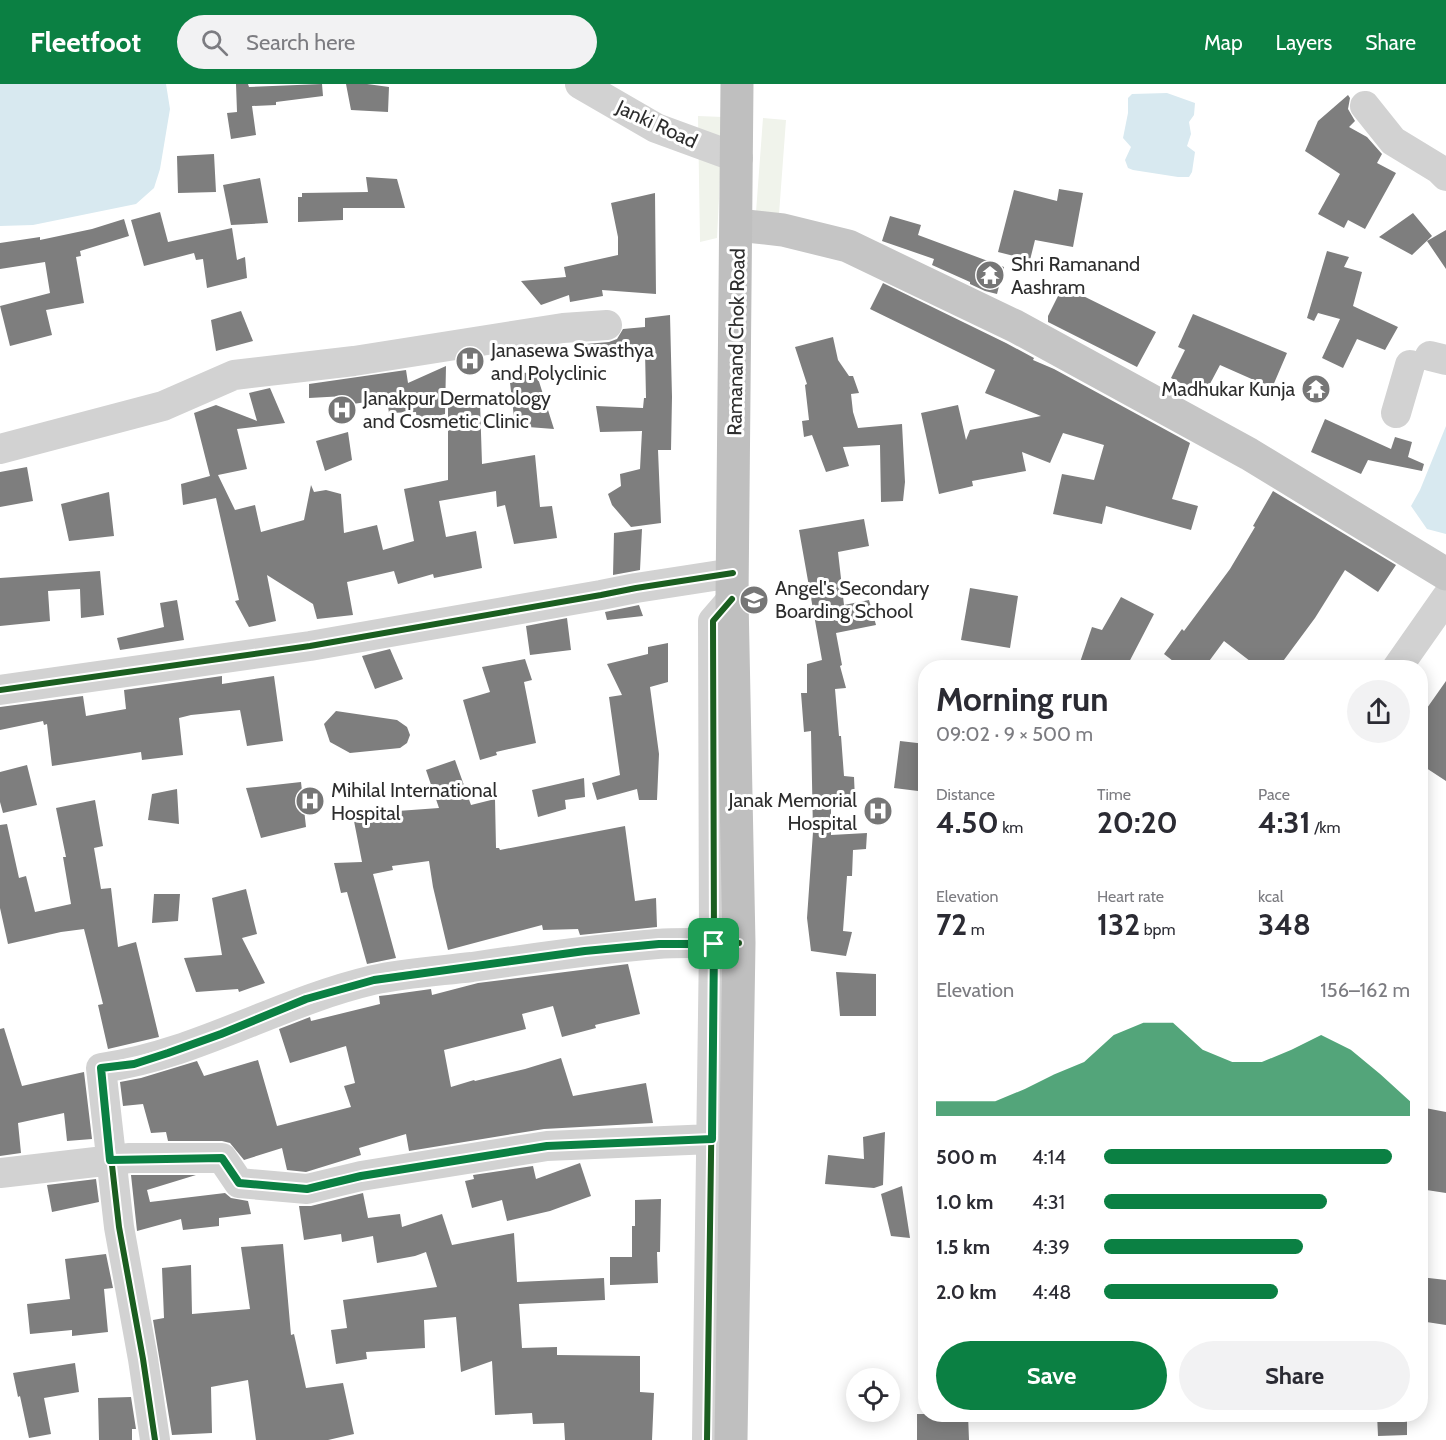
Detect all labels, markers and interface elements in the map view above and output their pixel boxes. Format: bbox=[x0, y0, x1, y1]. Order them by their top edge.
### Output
search box bbox=[177, 15, 597, 69]
text: Fleetfoot bbox=[30, 25, 141, 59]
icon: search bbox=[198, 26, 231, 59]
text: Search here bbox=[246, 29, 355, 56]
text: Map bbox=[1204, 30, 1243, 55]
text: Layers bbox=[1276, 30, 1332, 55]
text: Share bbox=[1365, 30, 1416, 55]
street label: Janki Road bbox=[612, 94, 701, 153]
street label: Ramanand Chok Road bbox=[722, 248, 750, 436]
place label: Shri Ramanand Aashram bbox=[1011, 252, 1140, 299]
temple icon: Shri Ramanand Aashram bbox=[974, 259, 1006, 291]
place label: Janasewa Swasthya and Polyclinic bbox=[490, 338, 654, 385]
hospital icon: Janasewa Swasthya and Polyclinic bbox=[454, 345, 486, 377]
temple icon: Madhukar Kunja bbox=[1300, 373, 1332, 405]
place label: Madhukar Kunja bbox=[1161, 377, 1295, 401]
place label: Janakpur Dermatology and Cosmetic Clinic bbox=[362, 386, 551, 433]
hospital icon: Janakpur Dermatology and Cosmetic Clinic bbox=[326, 394, 358, 426]
place label: Angel's Secondary Boarding School bbox=[775, 576, 929, 623]
school or university icon: Angel's Secondary Boarding School bbox=[738, 584, 770, 616]
text: Morning run bbox=[936, 679, 1108, 719]
button: share bbox=[1347, 680, 1410, 743]
text: 09:02 · 9 × 500 m bbox=[936, 722, 1093, 746]
place label: Mihilal International Hospital bbox=[331, 778, 497, 825]
hospital icon: Mihilal International Hospital bbox=[294, 785, 326, 817]
text: Distance bbox=[936, 785, 995, 804]
text: Time bbox=[1097, 785, 1131, 804]
text: Pace bbox=[1258, 785, 1290, 804]
place label: Janak Memorial Hospital bbox=[728, 788, 857, 835]
hospital icon: Janak Memorial Hospital bbox=[862, 795, 894, 827]
text: 4.50 bbox=[936, 804, 999, 841]
text: 20:20 bbox=[1097, 804, 1178, 841]
text: 4:31 bbox=[1258, 804, 1311, 841]
text: km bbox=[999, 818, 1023, 837]
text: /km bbox=[1311, 818, 1341, 837]
text: Elevation bbox=[936, 887, 999, 906]
text: Heart rate bbox=[1097, 887, 1164, 906]
text: kcal bbox=[1258, 887, 1284, 906]
text: 72 bbox=[936, 906, 967, 943]
text: 132 bbox=[1097, 906, 1140, 943]
text: 348 bbox=[1258, 906, 1311, 943]
pin bbox=[688, 918, 739, 969]
text: m bbox=[967, 920, 985, 939]
text: bpm bbox=[1140, 920, 1176, 939]
icon: arrive bbox=[697, 927, 730, 960]
text: Elevation bbox=[936, 978, 1014, 1002]
text: 156–162 m bbox=[1320, 978, 1410, 1002]
text: 500 m bbox=[936, 1145, 997, 1169]
text: 4:14 bbox=[1032, 1145, 1066, 1169]
text: 1.0 km bbox=[936, 1190, 993, 1214]
text: 4:31 bbox=[1032, 1190, 1065, 1214]
text: 1.5 km bbox=[936, 1235, 990, 1259]
text: 4:39 bbox=[1032, 1235, 1070, 1259]
text: 2.0 km bbox=[936, 1280, 997, 1304]
text: 4:48 bbox=[1032, 1280, 1071, 1304]
button: Save bbox=[936, 1341, 1167, 1410]
button: Share bbox=[1179, 1341, 1410, 1410]
map controls bbox=[846, 1368, 900, 1422]
button: locate bbox=[846, 1368, 900, 1422]

